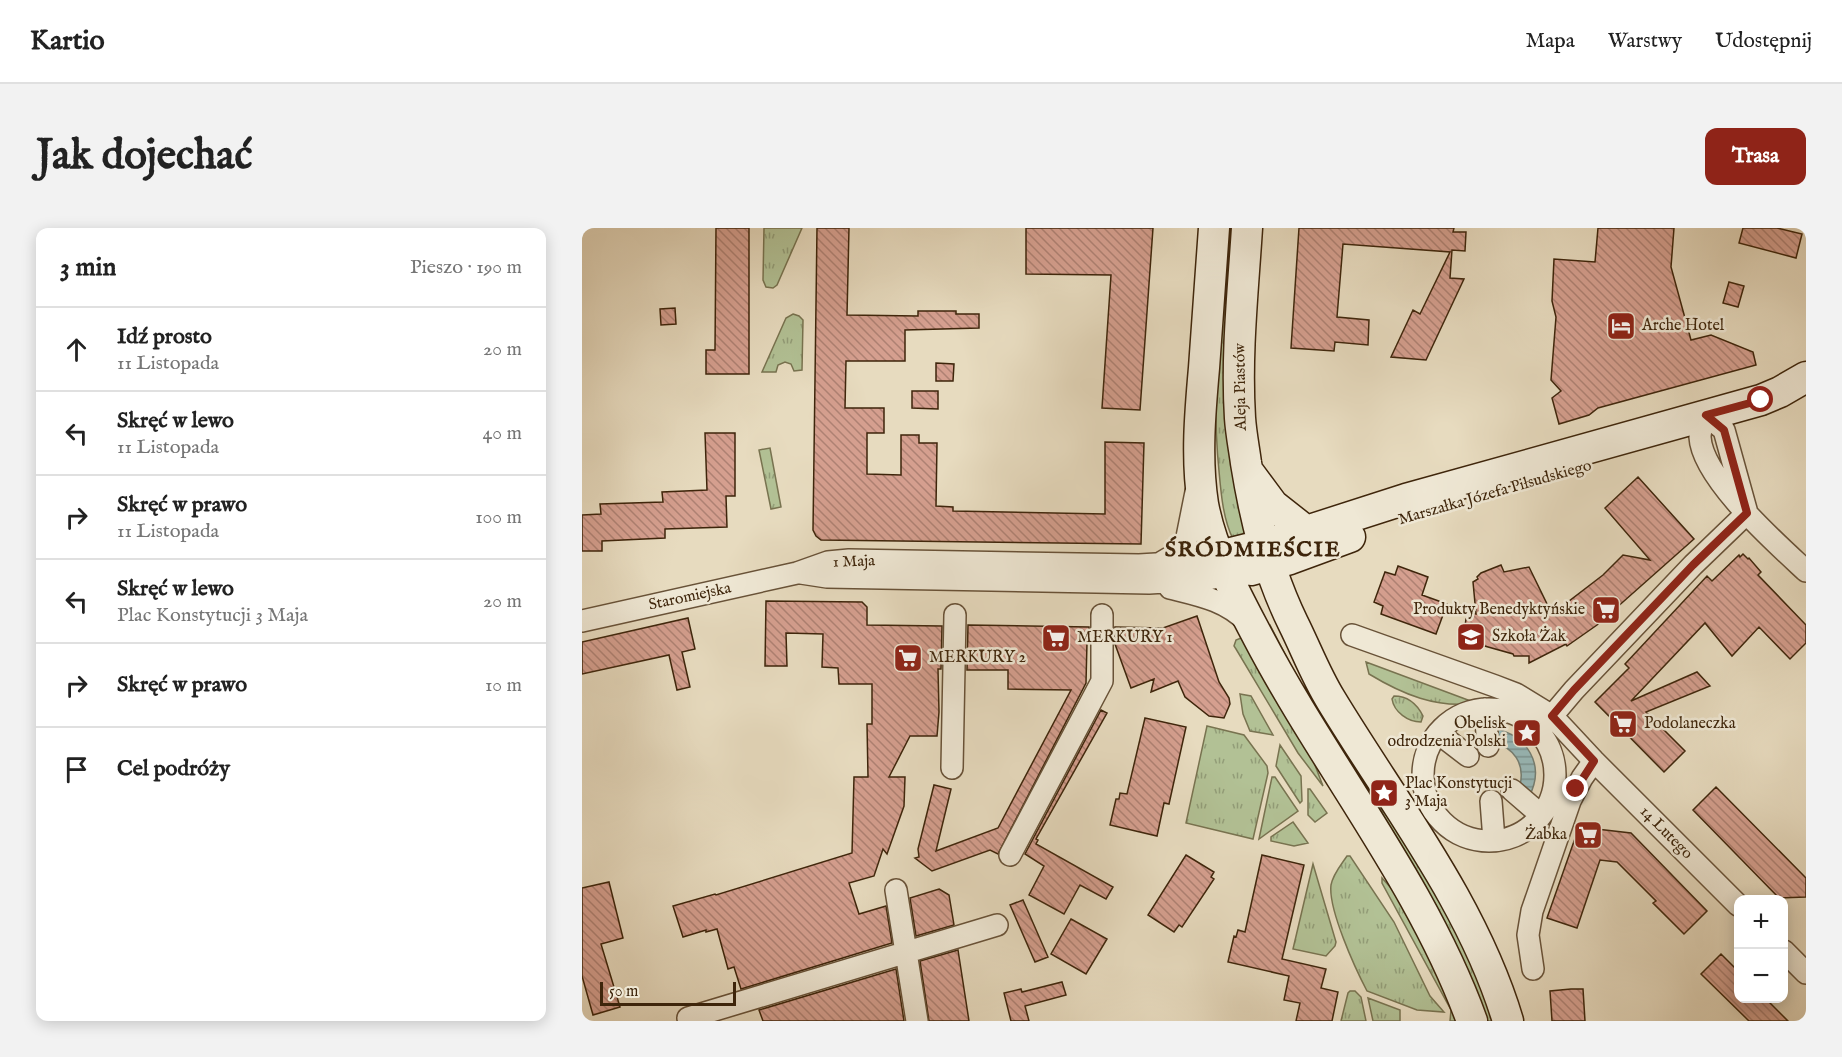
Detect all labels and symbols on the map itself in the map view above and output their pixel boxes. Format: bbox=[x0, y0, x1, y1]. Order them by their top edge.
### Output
hotel icon: Arche Hotel bbox=[1605, 310, 1637, 342]
place label: Arche Hotel bbox=[1641, 316, 1725, 336]
street label: Aleja Piastów bbox=[1230, 343, 1252, 432]
route start bbox=[1747, 386, 1773, 412]
street label: Marszałka Józefa Piłsudskiego bbox=[1396, 456, 1594, 530]
district label: ŚRÓDMIEŚCIE bbox=[1165, 536, 1341, 564]
street label: 1 Maja bbox=[833, 551, 875, 573]
street label: Staromiejska bbox=[647, 578, 733, 616]
supermarket icon: Produkty Benedyktyńskie bbox=[1590, 594, 1622, 626]
place label: Produkty Benedyktyńskie bbox=[1413, 600, 1585, 620]
school or university icon: Szkoła Żak bbox=[1455, 621, 1487, 653]
supermarket icon: MERKURY 1 bbox=[1040, 622, 1072, 654]
place label: Szkoła Żak bbox=[1492, 625, 1567, 647]
place label: MERKURY 1 bbox=[1077, 628, 1172, 648]
supermarket icon: MERKURY 2 bbox=[892, 642, 924, 674]
place label: MERKURY 2 bbox=[929, 648, 1026, 668]
supermarket icon: Podolaneczka bbox=[1607, 708, 1639, 740]
place label: Obelisk odrodzenia Polski bbox=[1388, 714, 1506, 752]
place label: Podolaneczka bbox=[1644, 714, 1736, 734]
place icon: Obelisk odrodzenia Polski bbox=[1511, 717, 1543, 749]
place label: Plac Konstytucji 3 Maja bbox=[1405, 774, 1512, 812]
route end bbox=[1562, 775, 1588, 801]
place icon: Plac Konstytucji 3 Maja bbox=[1368, 777, 1400, 809]
street label: 14 Lutego bbox=[1635, 802, 1697, 864]
supermarket icon: Żabka bbox=[1572, 819, 1604, 851]
place label: Żabka bbox=[1525, 823, 1567, 845]
scale bar bbox=[600, 979, 736, 1006]

